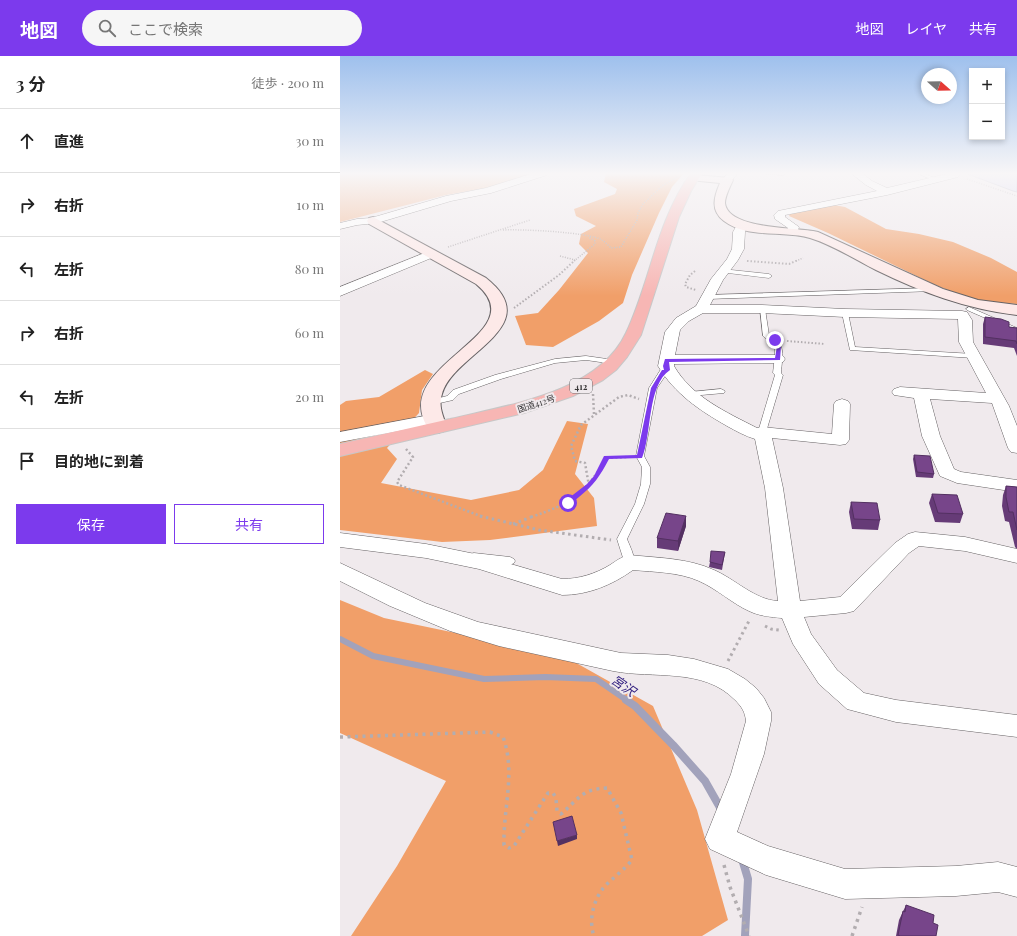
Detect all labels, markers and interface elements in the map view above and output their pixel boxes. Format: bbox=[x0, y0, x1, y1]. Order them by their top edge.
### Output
search box bbox=[82, 10, 362, 46]
text: 地図 bbox=[20, 16, 58, 42]
icon: search bbox=[96, 17, 118, 39]
text: ここで検索 bbox=[128, 19, 203, 39]
text: 地図 bbox=[855, 19, 883, 38]
text: レイヤ bbox=[905, 19, 947, 38]
text: 共有 bbox=[969, 19, 997, 38]
north arrow bbox=[921, 68, 957, 104]
map controls bbox=[969, 68, 1005, 140]
button: + bbox=[969, 68, 1005, 104]
text: 3 分 bbox=[16, 72, 45, 94]
text: 徒歩 · 200 m bbox=[251, 74, 324, 91]
button: − bbox=[969, 104, 1005, 140]
icon: ahead bbox=[16, 130, 38, 152]
text: 直進 bbox=[54, 131, 84, 151]
text: 30 m bbox=[296, 132, 324, 149]
icon: right bbox=[16, 194, 38, 216]
text: 右折 bbox=[54, 195, 84, 215]
text: 10 m bbox=[297, 196, 324, 213]
icon: left bbox=[16, 258, 38, 280]
text: 左折 bbox=[54, 259, 84, 279]
text: 80 m bbox=[295, 260, 324, 277]
icon: right bbox=[16, 322, 38, 344]
text: 右折 bbox=[54, 323, 84, 343]
text: 60 m bbox=[295, 324, 324, 341]
route end bbox=[766, 331, 784, 349]
road number: 412 bbox=[570, 379, 592, 393]
icon: left bbox=[16, 386, 38, 408]
text: 左折 bbox=[54, 387, 84, 407]
text: 20 m bbox=[295, 388, 324, 405]
street label: 国道412号 bbox=[516, 391, 556, 415]
icon: arrive bbox=[16, 450, 38, 472]
text: 目的地に到着 bbox=[54, 451, 144, 471]
route start bbox=[559, 494, 577, 512]
button: 保存 bbox=[16, 504, 166, 544]
button: 共有 bbox=[174, 504, 324, 544]
water label: 宮沢 bbox=[608, 671, 641, 701]

